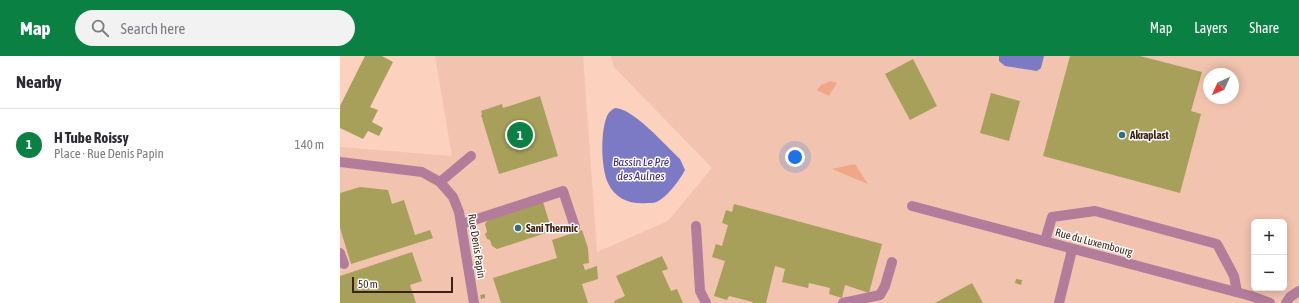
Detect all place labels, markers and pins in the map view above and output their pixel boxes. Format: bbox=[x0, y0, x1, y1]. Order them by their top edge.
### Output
pin: 1 bbox=[507, 120, 533, 150]
place label: Akraplast bbox=[1129, 129, 1169, 141]
marker: Akraplast bbox=[1117, 130, 1127, 140]
place label: Sani Thermic bbox=[526, 222, 579, 234]
marker: Sani Thermic bbox=[513, 223, 523, 233]

